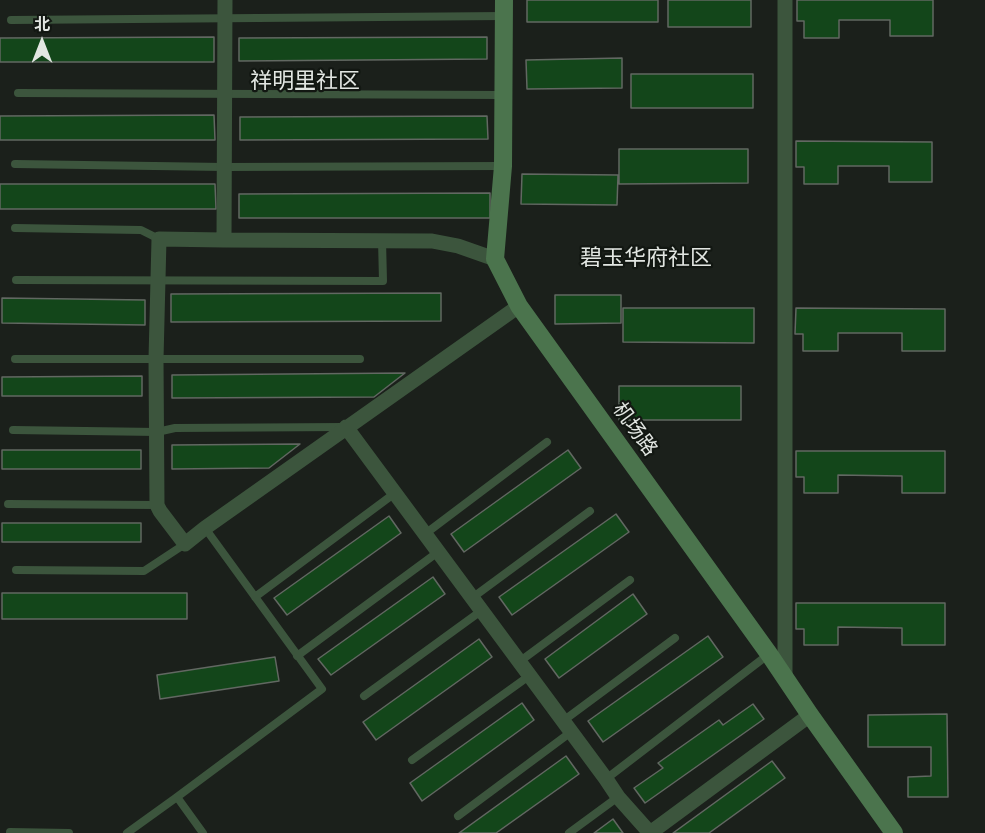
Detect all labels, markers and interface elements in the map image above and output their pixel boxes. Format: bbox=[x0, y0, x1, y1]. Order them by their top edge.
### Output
north arrow bbox=[12, 12, 72, 72]
text: 北 bbox=[34, 14, 50, 33]
district label: 祥明里社区 bbox=[250, 68, 360, 94]
district label: 碧玉华府社区 bbox=[580, 245, 712, 271]
street label: 机场路 bbox=[608, 398, 662, 460]

